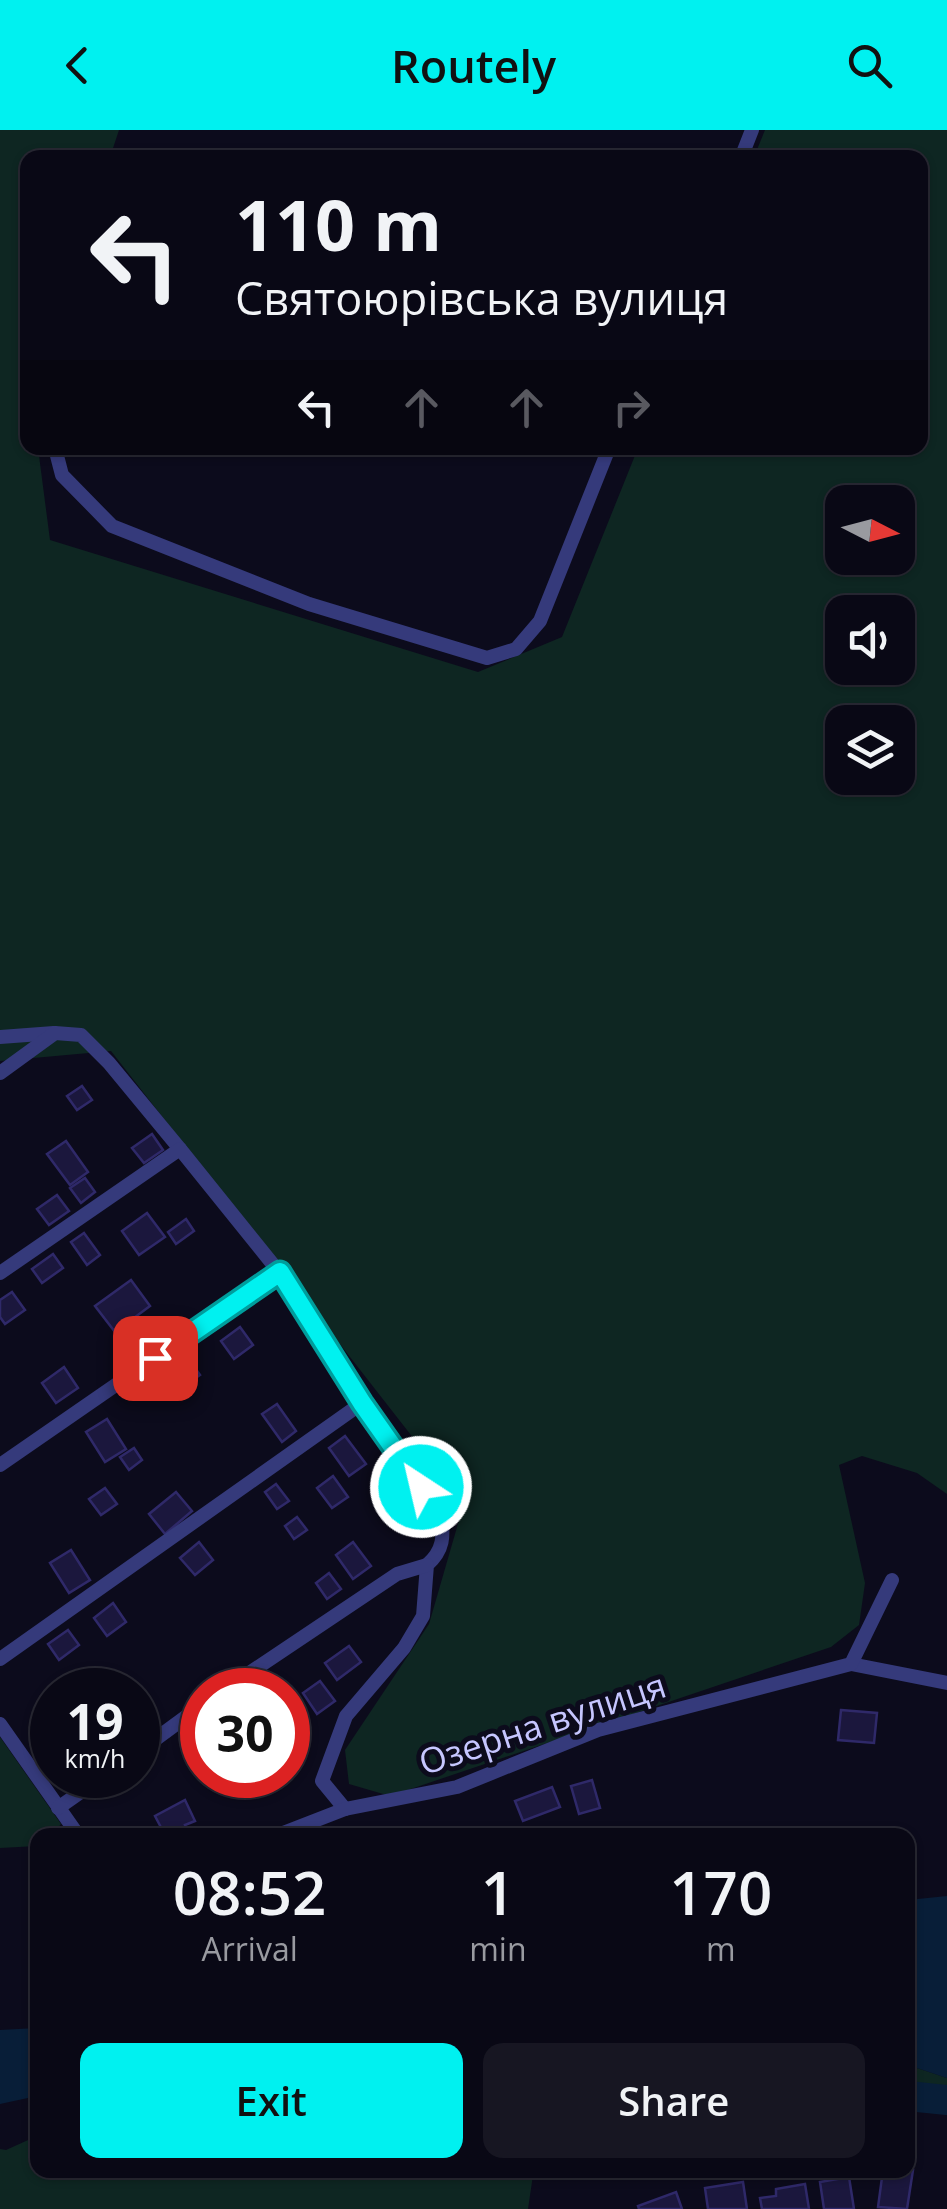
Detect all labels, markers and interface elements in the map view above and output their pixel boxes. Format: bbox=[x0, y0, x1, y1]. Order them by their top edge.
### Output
text: Routely bbox=[391, 35, 556, 96]
icon: back bbox=[50, 38, 105, 93]
icon: search bbox=[842, 38, 897, 93]
text: 110 m bbox=[235, 176, 442, 272]
icon: left bbox=[70, 190, 200, 320]
text: Святоюрівська вулиця bbox=[235, 267, 728, 328]
icon: left bbox=[289, 380, 344, 435]
icon: ahead bbox=[394, 380, 449, 435]
icon: ahead bbox=[499, 380, 554, 435]
icon: right bbox=[604, 380, 659, 435]
north arrow bbox=[825, 485, 915, 575]
map controls bbox=[825, 485, 915, 795]
button: sound bbox=[825, 595, 915, 685]
button: layers bbox=[825, 705, 915, 795]
pin bbox=[113, 1316, 198, 1401]
icon: arrive bbox=[128, 1331, 183, 1386]
position arrow bbox=[369, 1435, 473, 1539]
street label: Озерна вулиця bbox=[412, 1661, 672, 1785]
speed limit sign: 30 bbox=[180, 1668, 310, 1798]
text: 19 bbox=[66, 1687, 124, 1755]
text: km/h bbox=[65, 1741, 125, 1775]
text: 08:52 bbox=[173, 1851, 326, 1933]
text: 1 bbox=[481, 1851, 515, 1933]
text: 170 bbox=[669, 1851, 772, 1933]
text: Arrival bbox=[201, 1927, 298, 1970]
text: min bbox=[469, 1927, 527, 1970]
text: m bbox=[706, 1927, 736, 1970]
button: Exit bbox=[80, 2043, 463, 2158]
button: Share bbox=[483, 2043, 865, 2158]

